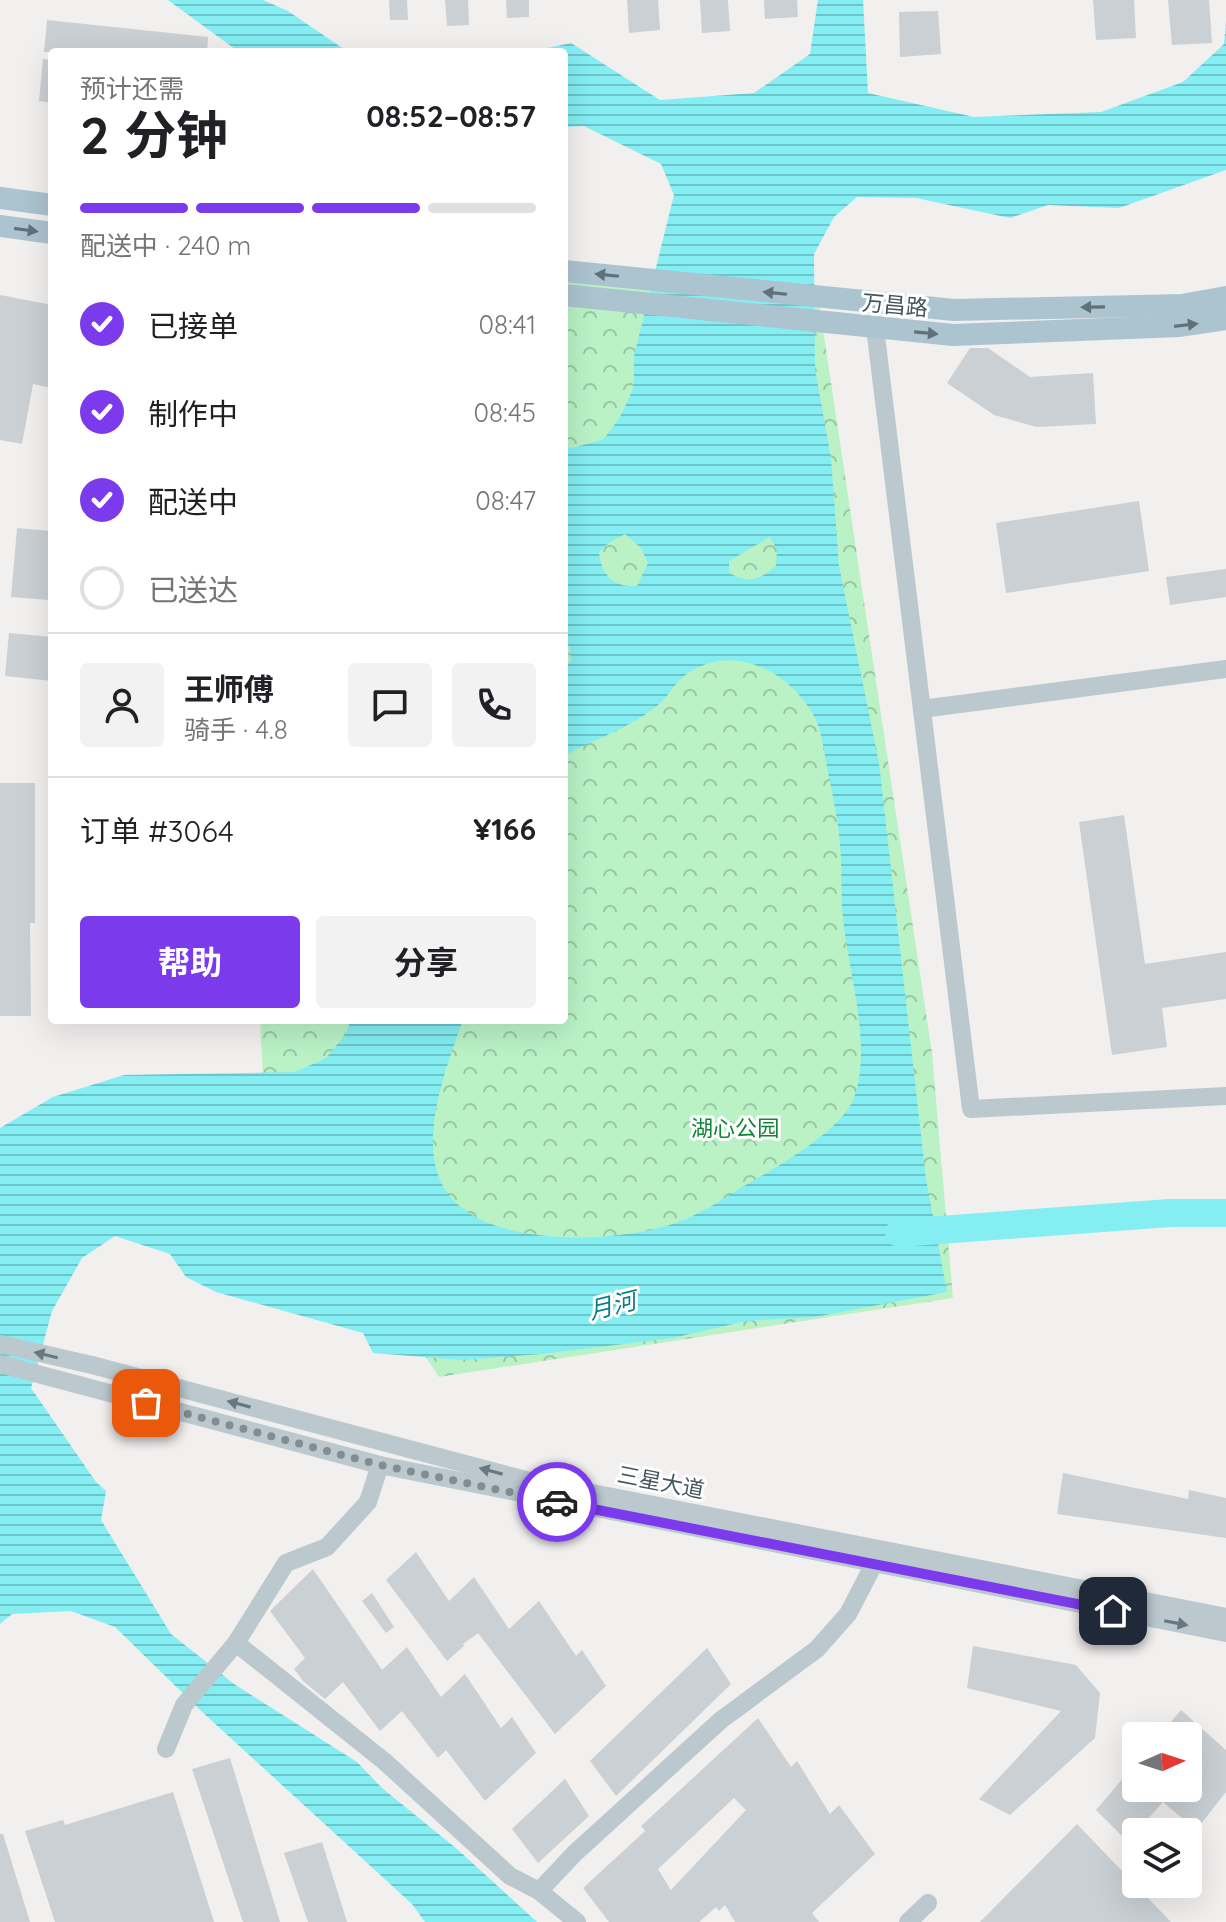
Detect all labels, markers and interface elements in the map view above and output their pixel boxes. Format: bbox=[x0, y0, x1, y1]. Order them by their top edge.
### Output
text: 预计还需 bbox=[80, 72, 184, 105]
text: 08:52–08:57 bbox=[366, 97, 536, 135]
text: 2 分钟 bbox=[80, 102, 228, 167]
one-way arrow bbox=[14, 224, 39, 237]
text: 配送中 · 240 m bbox=[80, 229, 251, 262]
one-way arrow bbox=[594, 269, 619, 282]
one-way arrow bbox=[763, 287, 788, 300]
street label: 万昌路 bbox=[861, 288, 929, 322]
one-way arrow bbox=[1080, 301, 1105, 313]
icon: check bbox=[80, 302, 124, 346]
text: 已接单 bbox=[148, 307, 238, 345]
text: 08:41 bbox=[479, 308, 536, 341]
one-way arrow bbox=[1174, 318, 1199, 331]
one-way arrow bbox=[914, 326, 939, 339]
icon: check bbox=[80, 390, 124, 434]
text: 制作中 bbox=[148, 395, 238, 433]
text: 08:45 bbox=[474, 396, 536, 429]
icon: check bbox=[80, 478, 124, 522]
text: 配送中 bbox=[148, 483, 238, 521]
text: 08:47 bbox=[475, 484, 536, 517]
text: 已送达 bbox=[148, 571, 238, 609]
button: person bbox=[80, 663, 164, 747]
button: chat bbox=[348, 663, 432, 747]
button: phone bbox=[452, 663, 536, 747]
text: 王师傅 bbox=[184, 670, 274, 708]
text: 骑手 · 4.8 bbox=[184, 713, 288, 746]
text: ¥166 bbox=[473, 810, 536, 848]
text: 订单 #3064 bbox=[80, 812, 234, 850]
button: 帮助 bbox=[80, 916, 300, 1008]
button: 分享 bbox=[316, 916, 536, 1008]
park label: 湖心公园 bbox=[691, 1114, 779, 1142]
water label: 月河 bbox=[585, 1284, 643, 1325]
one-way arrow bbox=[33, 1348, 58, 1360]
pin bbox=[112, 1369, 180, 1437]
icon: bag bbox=[124, 1381, 168, 1425]
one-way arrow bbox=[227, 1397, 251, 1410]
street label: 三星大道 bbox=[615, 1460, 707, 1504]
courier bbox=[517, 1462, 597, 1542]
one-way arrow bbox=[478, 1464, 503, 1476]
icon: car bbox=[535, 1480, 579, 1524]
pin bbox=[1079, 1577, 1147, 1645]
icon: home bbox=[1091, 1589, 1135, 1633]
one-way arrow bbox=[1164, 1618, 1189, 1630]
north arrow bbox=[1122, 1722, 1202, 1802]
map controls bbox=[1122, 1722, 1202, 1898]
button: layers bbox=[1122, 1818, 1202, 1898]

